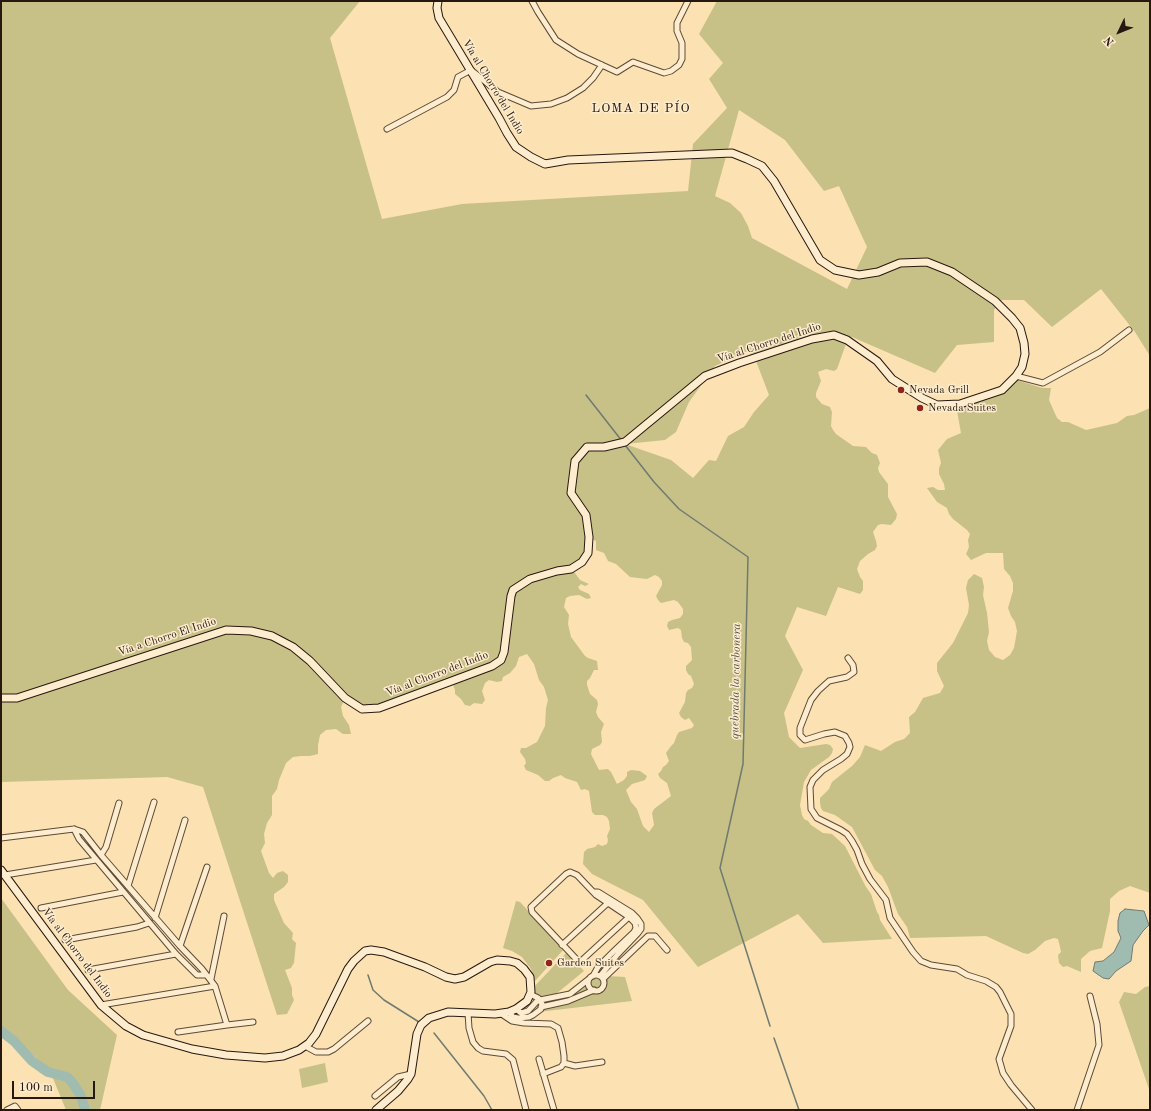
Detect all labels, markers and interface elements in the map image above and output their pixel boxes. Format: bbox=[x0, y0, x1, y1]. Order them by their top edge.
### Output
north arrow bbox=[1099, 12, 1139, 52]
text: N bbox=[1103, 34, 1117, 47]
street label: Vía al Chorro del Indio bbox=[459, 37, 527, 137]
district label: LOMA DE PÍO bbox=[591, 101, 691, 117]
street label: Vía al Chorro del Indio bbox=[715, 320, 823, 366]
place label: Nevada Grill bbox=[909, 383, 969, 397]
marker: Nevada Grill bbox=[896, 385, 906, 395]
place label: Nevada Suites bbox=[928, 401, 996, 415]
marker: Nevada Suites bbox=[915, 403, 925, 413]
street label: Vía a Chorro El Indio bbox=[116, 615, 218, 659]
water label: quebrada la carbonera bbox=[728, 623, 744, 739]
street label: Vía al Chorro del Indio bbox=[384, 648, 490, 700]
street label: Vía al Chorro del Indio bbox=[39, 906, 115, 1000]
place label: Garden Suites bbox=[557, 956, 624, 970]
marker: Garden Suites bbox=[544, 958, 554, 968]
scale bar bbox=[14, 1073, 97, 1099]
text: 100 m bbox=[19, 1082, 53, 1094]

